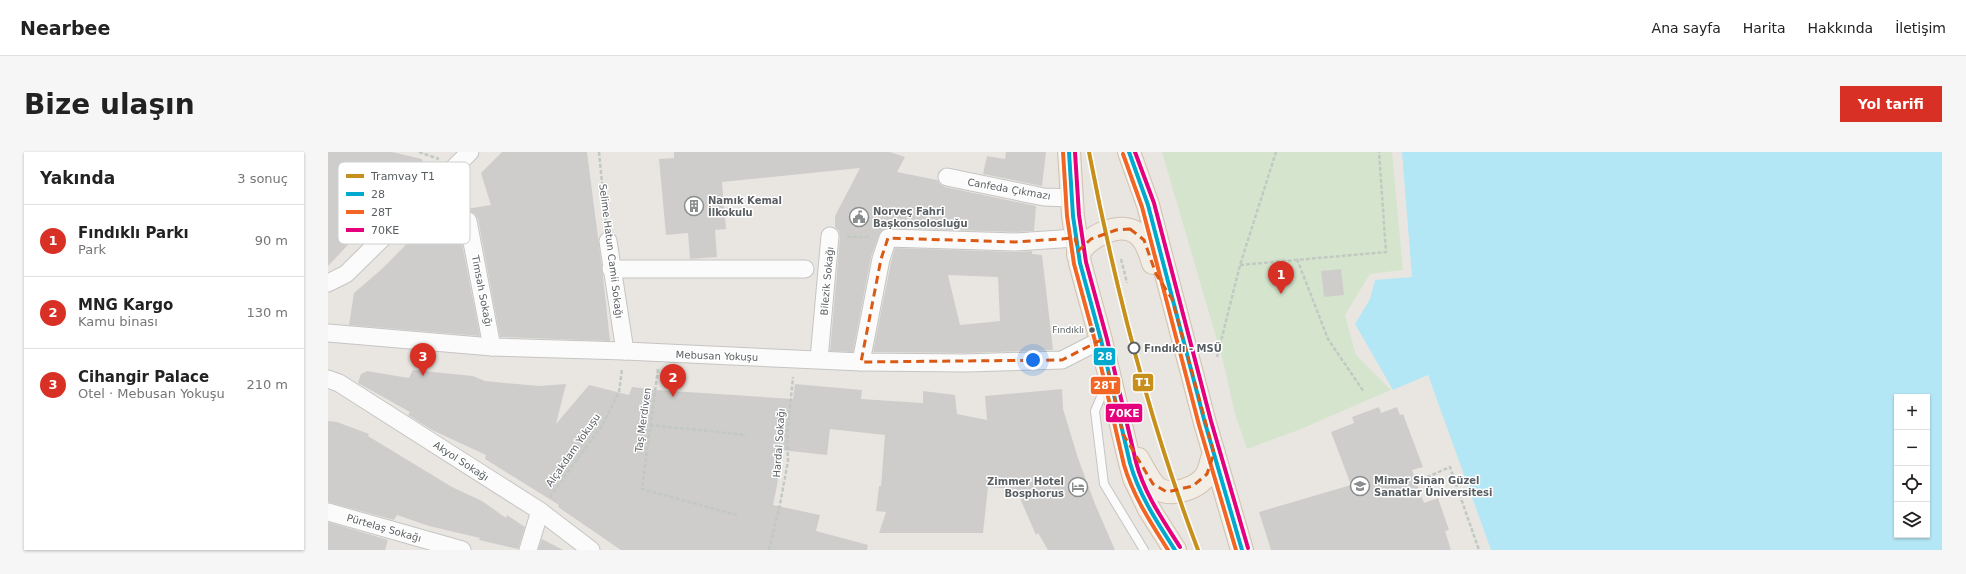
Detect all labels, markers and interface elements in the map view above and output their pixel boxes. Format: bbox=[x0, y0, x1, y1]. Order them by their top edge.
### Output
text: Nearbee bbox=[20, 17, 110, 39]
text: Ana sayfa bbox=[1652, 20, 1721, 36]
text: Harita bbox=[1743, 20, 1786, 36]
text: Hakkında bbox=[1808, 20, 1873, 36]
text: İletişim bbox=[1895, 20, 1946, 36]
button: Yol tarifi bbox=[1840, 86, 1942, 122]
text: Bize ulaşın bbox=[24, 88, 195, 121]
legend bbox=[338, 162, 470, 244]
text: Yakında bbox=[40, 168, 115, 188]
text: Tramvay T1 bbox=[370, 170, 435, 183]
text: 3 sonuç bbox=[237, 171, 288, 186]
street label: Canfeda Çıkmazı bbox=[967, 176, 1051, 202]
street label: Selime Hatun Camii Sokağı bbox=[597, 183, 625, 319]
text: 28 bbox=[371, 188, 385, 201]
building icon: Namık Kemal İlkokulu bbox=[683, 195, 705, 217]
place label: Namık Kemal İlkokulu bbox=[708, 195, 782, 218]
text: 28T bbox=[371, 206, 392, 219]
public building icon: Norveç Fahri Başkonsolosluğu bbox=[848, 206, 870, 228]
place label: Norveç Fahri Başkonsolosluğu bbox=[873, 206, 968, 229]
text: Fındıklı Parkı bbox=[78, 224, 189, 242]
text: 70KE bbox=[371, 224, 399, 237]
text: 1 bbox=[48, 233, 58, 248]
text: 90 m bbox=[255, 233, 288, 248]
text: Park bbox=[78, 242, 106, 257]
street label: Bilezik Sokağı bbox=[819, 246, 835, 316]
street label: Timsah Sokağı bbox=[469, 253, 494, 328]
pin: 1 bbox=[1268, 261, 1294, 294]
text: MNG Kargo bbox=[78, 296, 173, 314]
text: 2 bbox=[48, 305, 58, 320]
text: 130 m bbox=[246, 305, 288, 320]
text: Kamu binası bbox=[78, 314, 158, 329]
place label: Fındıklı bbox=[1052, 325, 1084, 335]
marker: Fındıklı bbox=[1087, 325, 1097, 335]
marker: Fındıklı - MSÜ bbox=[1127, 341, 1141, 355]
place label: Fındıklı - MSÜ bbox=[1144, 341, 1222, 354]
pin: 3 bbox=[410, 343, 436, 376]
line badge: 28 bbox=[1093, 347, 1116, 366]
street label: Mebusan Yokuşu bbox=[676, 349, 758, 363]
your location bbox=[1023, 350, 1043, 370]
text: 28 bbox=[1097, 350, 1113, 363]
pin: 2 bbox=[660, 364, 686, 397]
text: Cihangir Palace bbox=[78, 368, 209, 386]
line badge: T1 bbox=[1132, 373, 1154, 392]
line badge: 28T bbox=[1090, 376, 1121, 395]
text: T1 bbox=[1135, 376, 1151, 389]
text: 3 bbox=[48, 377, 58, 392]
text: 210 m bbox=[246, 377, 288, 392]
text: 28T bbox=[1094, 379, 1117, 392]
text: Otel · Mebusan Yokuşu bbox=[78, 386, 225, 401]
street label: Taş Merdiven bbox=[633, 387, 653, 454]
map controls bbox=[1894, 394, 1930, 538]
button: + bbox=[1894, 394, 1930, 430]
line badge: 70KE bbox=[1105, 403, 1143, 423]
text: 70KE bbox=[1108, 407, 1140, 420]
street label: Hardal Sokağı bbox=[771, 408, 787, 478]
street label: Alçakdam Yokuşu bbox=[544, 411, 602, 489]
button: − bbox=[1894, 430, 1930, 466]
street label: Akyol Sokağı bbox=[431, 439, 491, 483]
button: locate bbox=[1894, 466, 1930, 502]
school or university icon: Mimar Sinan Güzel Sanatlar Üniversitesi bbox=[1349, 475, 1371, 497]
place label: Mimar Sinan Güzel Sanatlar Üniversitesi bbox=[1374, 475, 1492, 498]
place label: Zimmer Hotel Bosphorus bbox=[987, 476, 1064, 499]
hotel icon: Zimmer Hotel Bosphorus bbox=[1067, 476, 1089, 498]
button: layers bbox=[1894, 502, 1930, 538]
street label: Pürtelaş Sokağı bbox=[345, 512, 423, 544]

